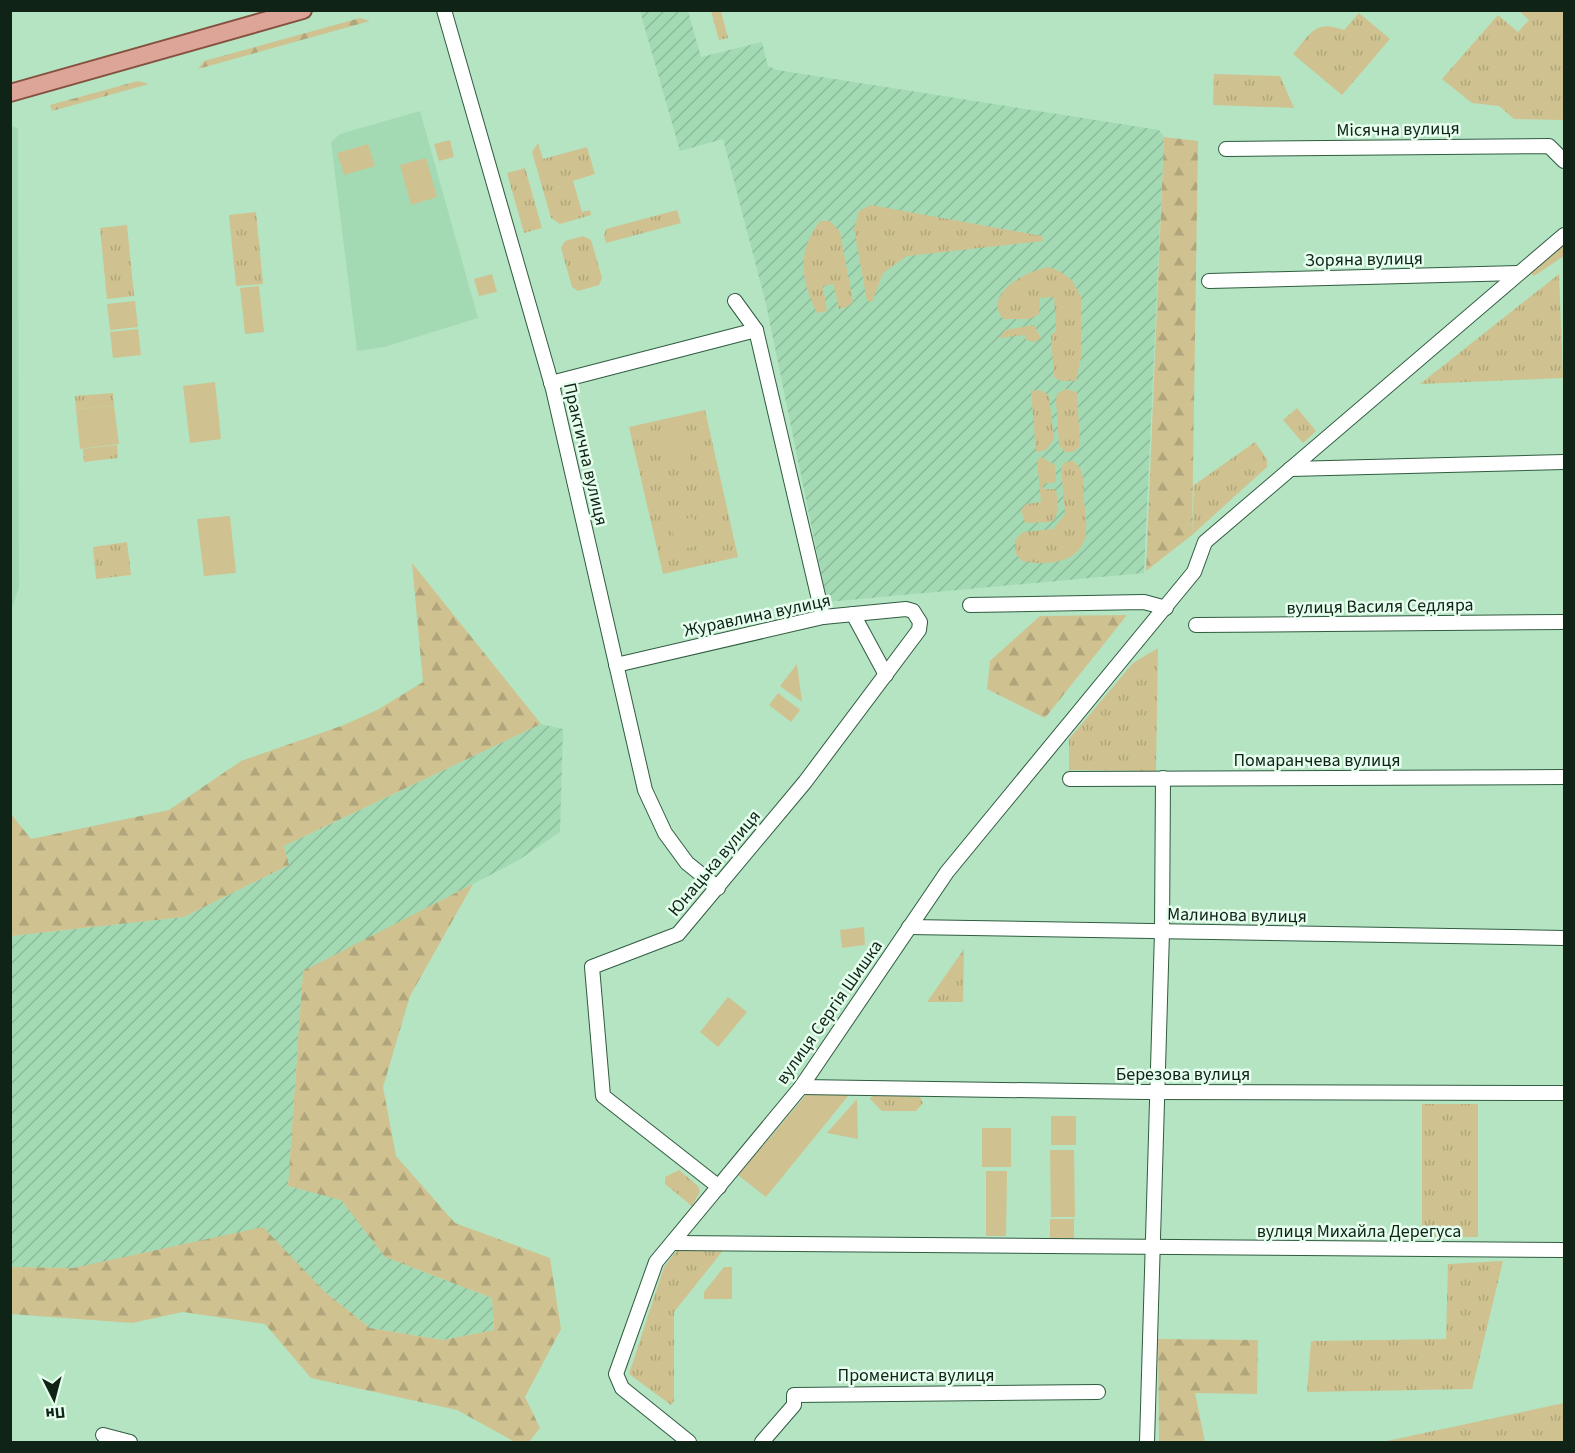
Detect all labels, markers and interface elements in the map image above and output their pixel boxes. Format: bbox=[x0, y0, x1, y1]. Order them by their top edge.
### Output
street label: Місячна вулиця bbox=[1336, 116, 1460, 143]
street label: Зоряна вулиця bbox=[1305, 246, 1423, 273]
street label: Практична вулиця bbox=[557, 380, 614, 528]
street label: Журавлина вулиця bbox=[681, 588, 833, 643]
street label: вулиця Василя Седляра bbox=[1286, 592, 1474, 621]
street label: Помаранчева вулиця bbox=[1233, 748, 1401, 773]
street label: Юнацька вулиця bbox=[662, 805, 766, 922]
street label: Малинова вулиця bbox=[1167, 902, 1307, 929]
street label: вулиця Сергія Шишка bbox=[770, 935, 889, 1090]
street label: Березова вулиця bbox=[1116, 1062, 1250, 1087]
street label: вулиця Михайла Дерегуса bbox=[1257, 1219, 1461, 1244]
street label: Промениста вулиця bbox=[838, 1363, 994, 1388]
north arrow bbox=[24, 1369, 84, 1429]
text: Пн bbox=[44, 1401, 67, 1425]

